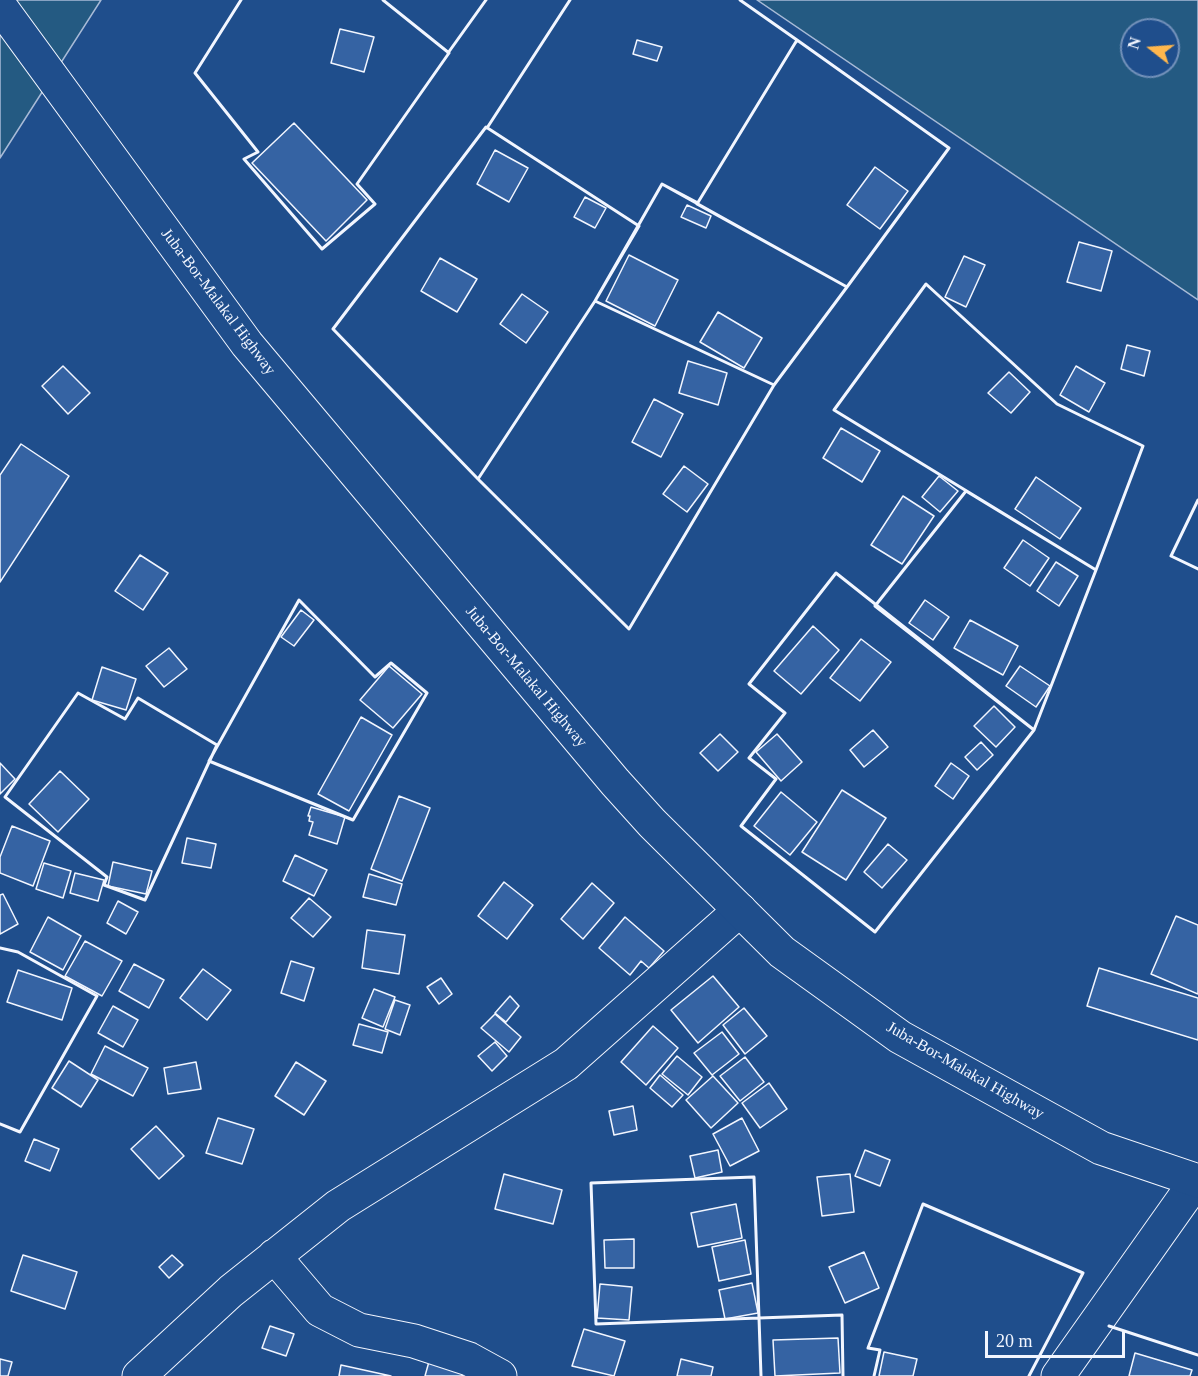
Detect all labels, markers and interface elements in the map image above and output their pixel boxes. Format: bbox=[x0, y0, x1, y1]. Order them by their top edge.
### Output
north arrow bbox=[1120, 18, 1180, 78]
text: N bbox=[1124, 35, 1144, 51]
street label: Juba-Bor-Malakal Highway bbox=[157, 225, 279, 379]
street label: Juba-Bor-Malakal Highway bbox=[461, 602, 591, 752]
street label: Juba-Bor-Malakal Highway bbox=[883, 1018, 1047, 1124]
scale bar bbox=[988, 1319, 1128, 1357]
text: 20 m bbox=[996, 1331, 1033, 1351]

